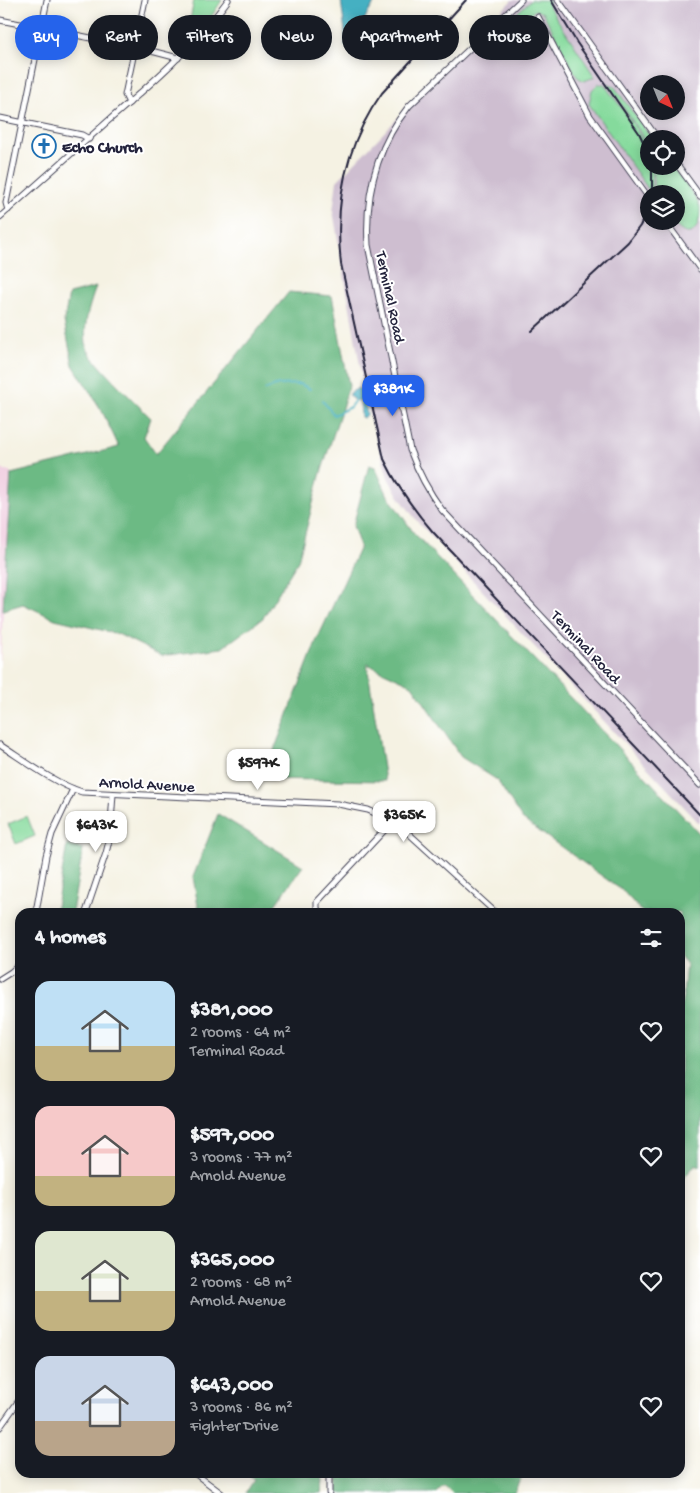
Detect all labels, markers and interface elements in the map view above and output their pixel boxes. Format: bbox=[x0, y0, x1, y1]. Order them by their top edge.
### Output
chip: Buy bbox=[15, 15, 78, 60]
chip: Rent bbox=[88, 15, 158, 60]
chip: Filters bbox=[168, 15, 251, 60]
chip: New bbox=[261, 15, 332, 60]
chip: Apartment bbox=[342, 15, 459, 60]
chip: House bbox=[469, 15, 549, 60]
north arrow bbox=[640, 75, 685, 120]
map controls bbox=[640, 75, 685, 230]
button: locate bbox=[640, 130, 685, 175]
church icon: Echo Church bbox=[31, 133, 57, 159]
place label: Echo Church bbox=[62, 140, 143, 159]
button: layers bbox=[640, 185, 685, 230]
street label: Terminal Road bbox=[369, 249, 408, 347]
pin: $381K bbox=[358, 374, 428, 417]
text: $381K bbox=[373, 381, 413, 400]
street label: Terminal Road bbox=[545, 607, 624, 690]
pin: $597K bbox=[223, 748, 293, 791]
text: $597K bbox=[238, 755, 278, 774]
street label: Arnold Avenue bbox=[98, 775, 196, 799]
pin: $365K bbox=[369, 800, 439, 843]
text: $365K bbox=[384, 807, 424, 826]
pin: $643K bbox=[61, 810, 131, 853]
text: $643K bbox=[76, 817, 116, 836]
icon: filters bbox=[637, 924, 665, 952]
text: 4 homes bbox=[35, 926, 106, 951]
text: $381,000 bbox=[190, 999, 273, 1024]
icon: home bbox=[75, 1001, 135, 1061]
icon: heart bbox=[637, 1017, 665, 1045]
text: 2 rooms · 64 m² bbox=[190, 1024, 291, 1043]
text: Terminal Road bbox=[190, 1043, 284, 1062]
text: $597,000 bbox=[190, 1124, 274, 1149]
icon: home bbox=[75, 1126, 135, 1186]
icon: heart bbox=[637, 1142, 665, 1170]
text: 3 rooms · 77 m² bbox=[190, 1149, 292, 1168]
text: Arnold Avenue bbox=[190, 1168, 286, 1187]
text: $365,000 bbox=[190, 1249, 274, 1274]
icon: home bbox=[75, 1251, 135, 1311]
icon: heart bbox=[637, 1267, 665, 1295]
text: 2 rooms · 68 m² bbox=[190, 1274, 292, 1293]
text: Arnold Avenue bbox=[190, 1293, 286, 1312]
text: $643,000 bbox=[190, 1374, 273, 1399]
icon: home bbox=[75, 1376, 135, 1436]
icon: heart bbox=[637, 1392, 665, 1420]
text: 3 rooms · 86 m² bbox=[190, 1399, 293, 1418]
text: Fighter Drive bbox=[190, 1418, 278, 1437]

